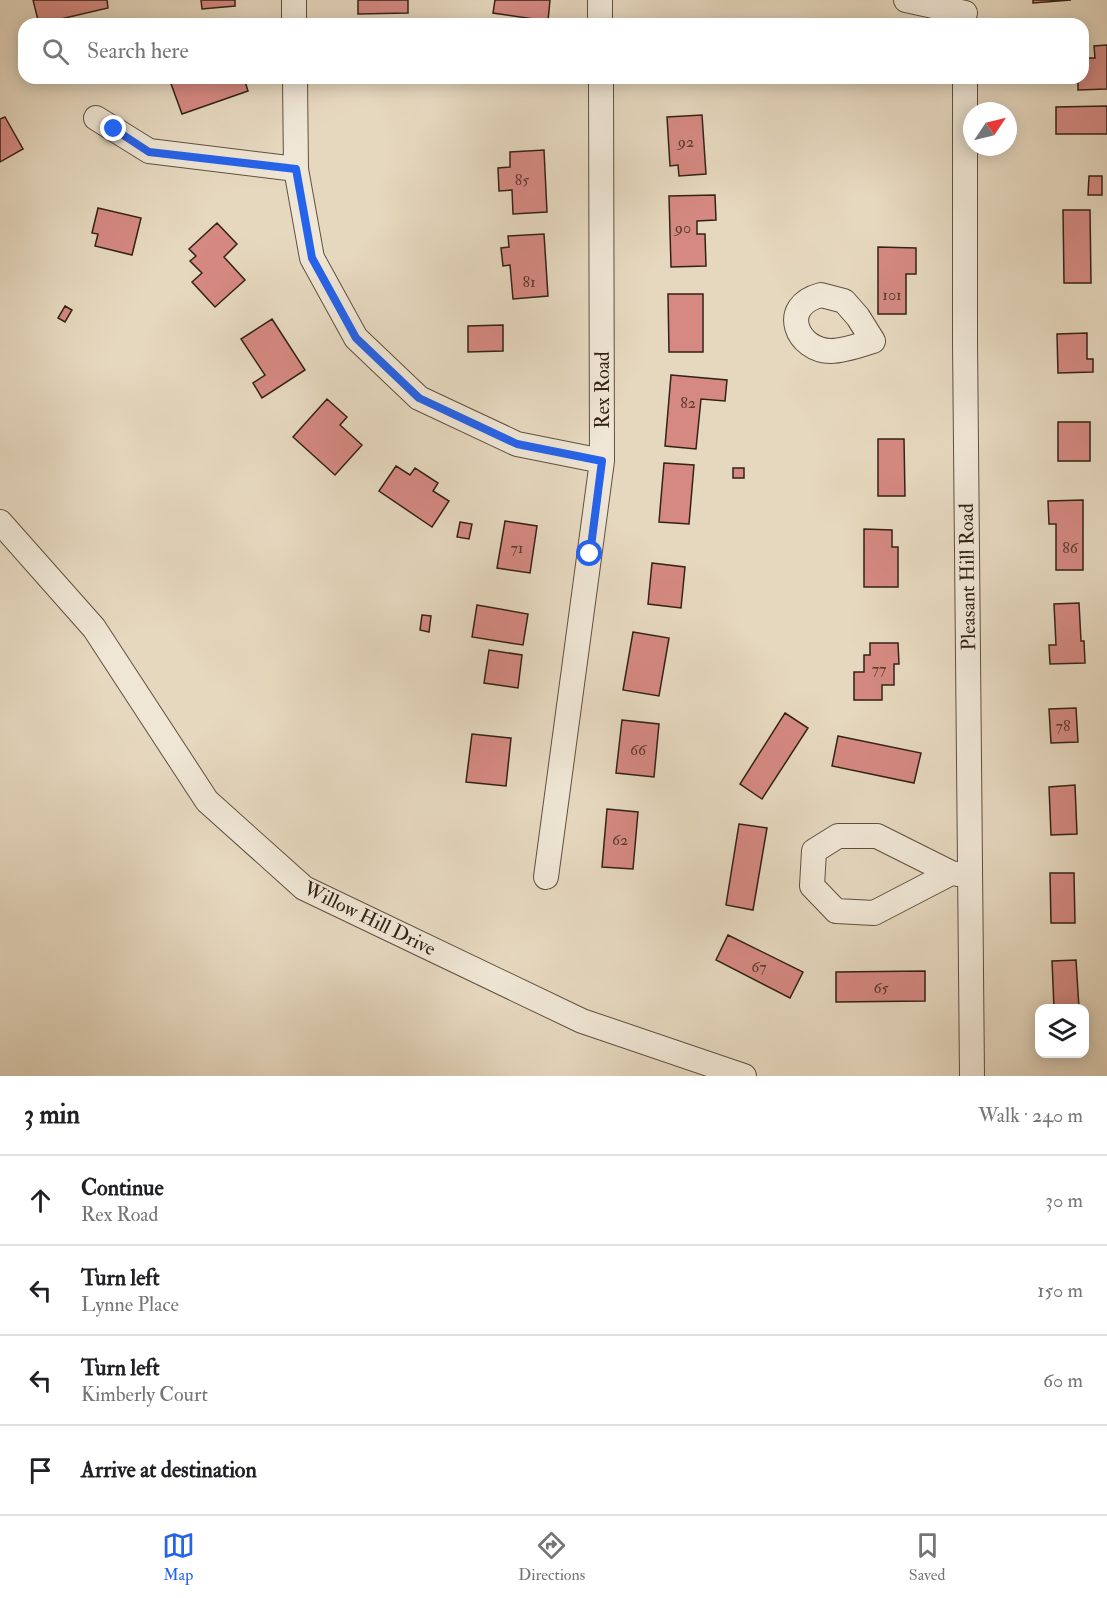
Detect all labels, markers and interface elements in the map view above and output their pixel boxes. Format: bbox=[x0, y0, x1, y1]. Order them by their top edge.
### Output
search box bbox=[18, 18, 1089, 84]
icon: search bbox=[39, 35, 72, 68]
text: Search here bbox=[87, 37, 189, 65]
north arrow bbox=[963, 102, 1017, 156]
route end bbox=[100, 115, 126, 141]
house number: 92 bbox=[677, 132, 694, 152]
house number: 85 bbox=[515, 170, 529, 190]
house number: 90 bbox=[674, 218, 691, 238]
house number: 81 bbox=[522, 272, 536, 292]
house number: 101 bbox=[882, 285, 902, 305]
street label: Rex Road bbox=[590, 351, 615, 429]
house number: 82 bbox=[680, 393, 696, 413]
street label: Pleasant Hill Road bbox=[954, 503, 981, 651]
house number: 71 bbox=[510, 538, 524, 558]
house number: 86 bbox=[1062, 538, 1079, 558]
route start bbox=[576, 540, 602, 566]
house number: 77 bbox=[872, 659, 887, 679]
house number: 78 bbox=[1056, 716, 1071, 736]
house number: 66 bbox=[630, 740, 647, 760]
house number: 62 bbox=[612, 830, 628, 850]
street label: Willow Hill Drive bbox=[299, 875, 440, 961]
house number: 67 bbox=[751, 957, 767, 977]
house number: 65 bbox=[873, 978, 889, 998]
map controls bbox=[1035, 1004, 1089, 1058]
button: layers bbox=[1035, 1004, 1089, 1058]
text: 3 min bbox=[24, 1099, 80, 1131]
text: Walk · 240 m bbox=[978, 1103, 1083, 1128]
text: Continue bbox=[81, 1174, 164, 1202]
icon: ahead bbox=[24, 1184, 57, 1217]
text: 30 m bbox=[1045, 1188, 1083, 1213]
text: Rex Road bbox=[81, 1202, 158, 1227]
text: Turn left bbox=[81, 1264, 160, 1292]
icon: left bbox=[24, 1274, 57, 1307]
text: 150 m bbox=[1037, 1278, 1083, 1303]
text: Lynne Place bbox=[81, 1292, 179, 1317]
text: Turn left bbox=[81, 1354, 160, 1382]
icon: left bbox=[24, 1364, 57, 1397]
text: 60 m bbox=[1043, 1368, 1083, 1393]
text: Kimberly Court bbox=[81, 1382, 208, 1407]
icon: arrive bbox=[24, 1454, 57, 1487]
text: Arrive at destination bbox=[81, 1456, 257, 1484]
tab: Map bbox=[162, 1529, 195, 1585]
tab: Directions bbox=[518, 1529, 585, 1585]
tab: Saved bbox=[909, 1529, 945, 1585]

